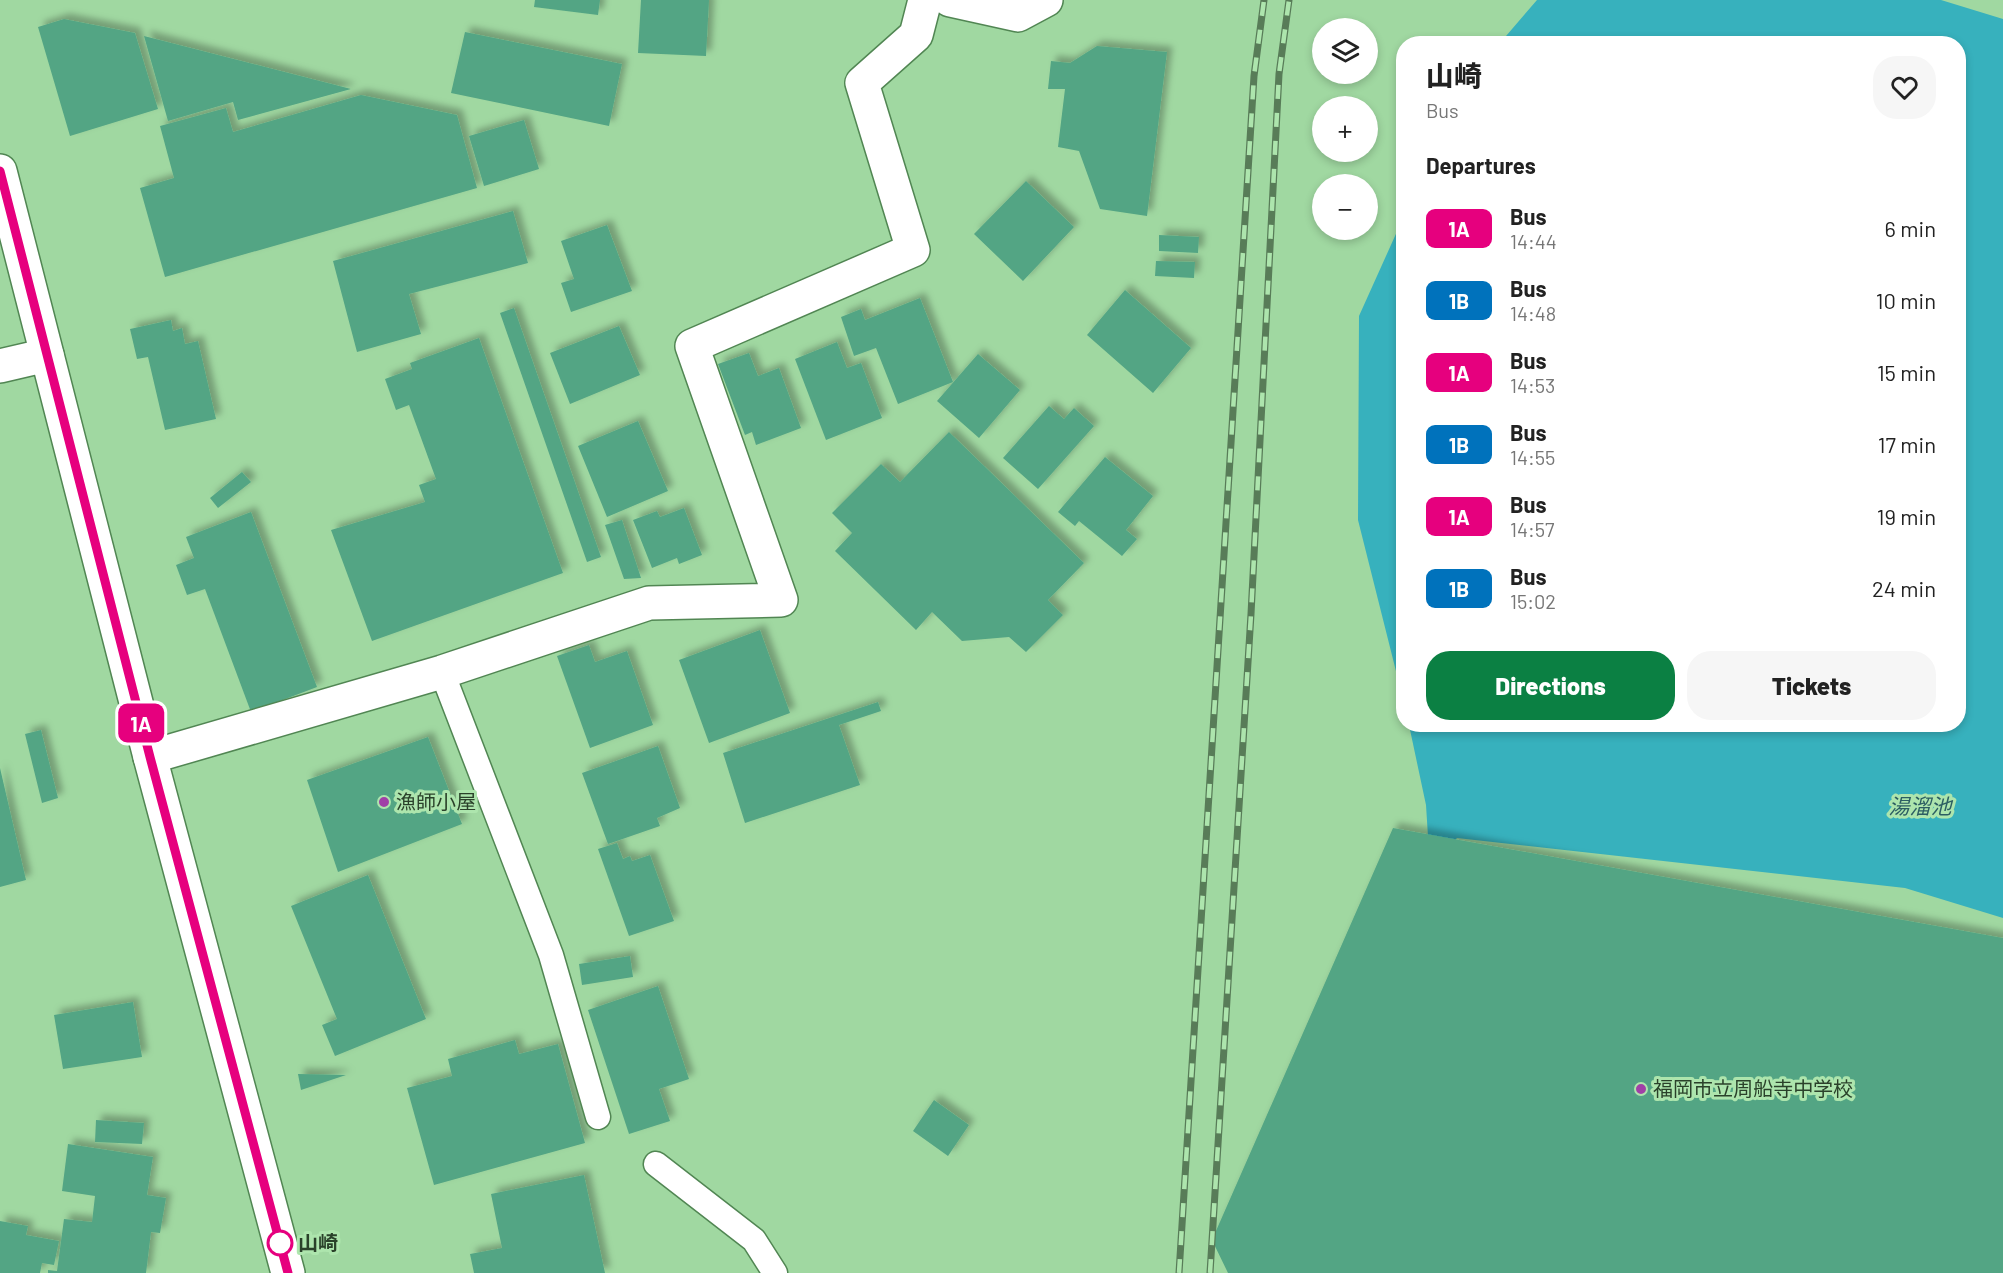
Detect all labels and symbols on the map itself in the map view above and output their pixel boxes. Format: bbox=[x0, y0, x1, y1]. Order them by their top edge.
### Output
line badge: 1A bbox=[114, 704, 168, 742]
place label: 漁師小屋 bbox=[396, 789, 476, 813]
water label: 湯溜池 bbox=[1889, 793, 1953, 818]
marker: 漁師小屋 bbox=[377, 795, 391, 809]
place label: 福岡市立周船寺中学校 bbox=[1653, 1076, 1853, 1100]
marker: 福岡市立周船寺中学校 bbox=[1634, 1082, 1648, 1096]
marker: 山崎 bbox=[267, 1230, 293, 1256]
place label: 山崎 bbox=[298, 1230, 338, 1254]

